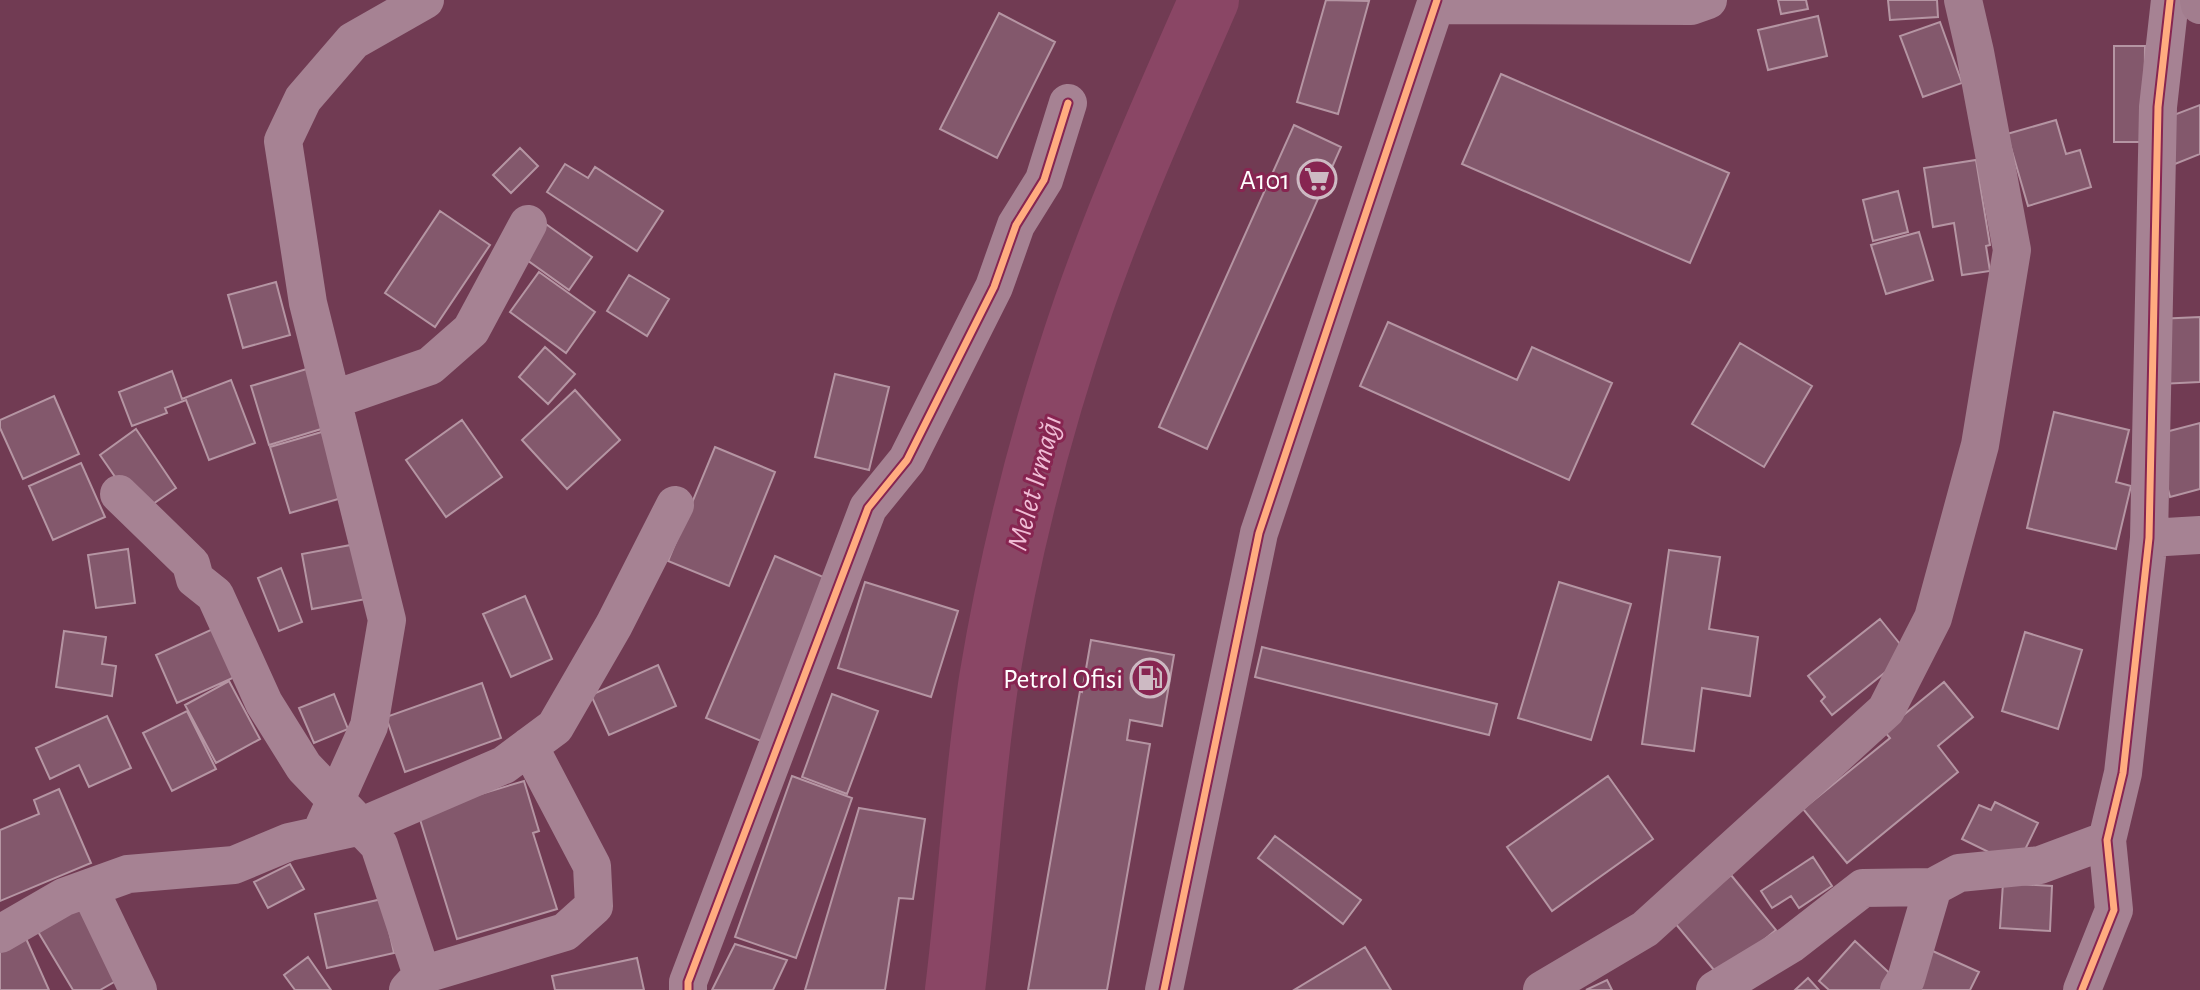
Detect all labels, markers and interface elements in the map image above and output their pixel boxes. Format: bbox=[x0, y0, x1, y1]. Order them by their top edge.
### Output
supermarket icon: A101 bbox=[1296, 158, 1338, 200]
place label: A101 bbox=[1240, 167, 1290, 195]
water label: Melet Irmağı bbox=[1003, 413, 1067, 554]
fuel station icon: Petrol Ofisi bbox=[1129, 657, 1171, 699]
place label: Petrol Ofisi bbox=[1003, 666, 1123, 694]

